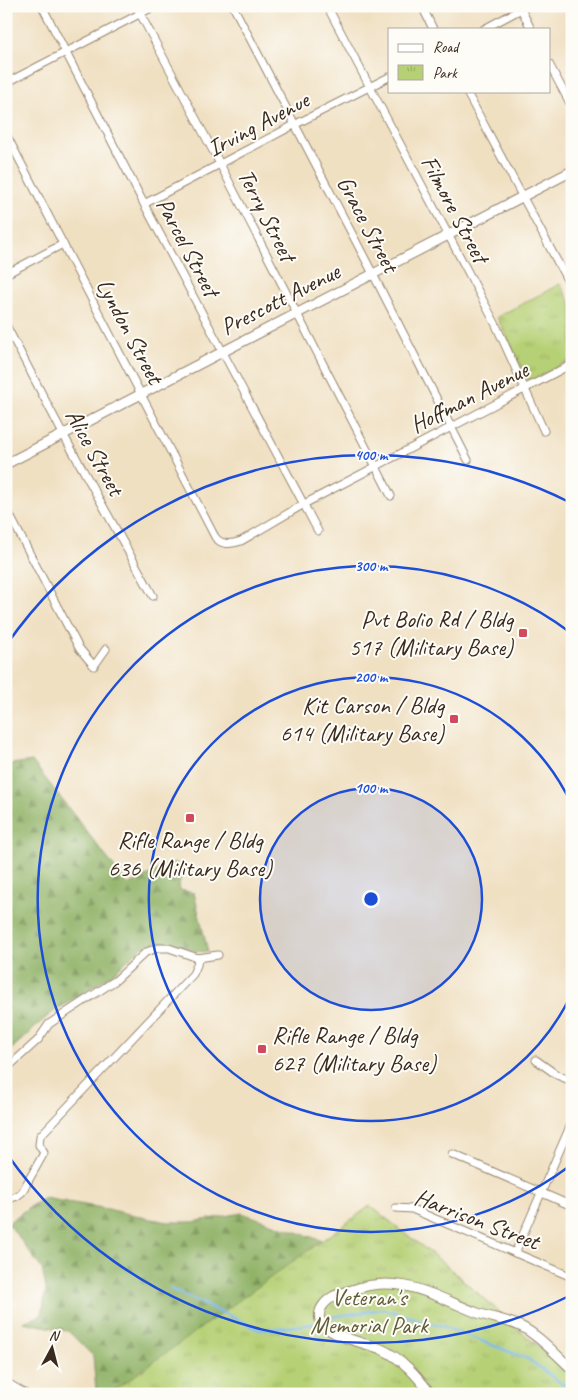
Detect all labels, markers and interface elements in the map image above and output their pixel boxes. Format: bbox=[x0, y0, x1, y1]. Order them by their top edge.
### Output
legend bbox=[388, 28, 550, 92]
text: Road bbox=[433, 38, 460, 57]
text: Park bbox=[433, 64, 458, 83]
street label: Irving Avenue bbox=[202, 84, 316, 163]
street label: Filmore Street bbox=[414, 150, 497, 271]
street label: Terry Street bbox=[231, 164, 304, 269]
street label: Grace Street bbox=[330, 171, 407, 279]
street label: Parcel Street bbox=[149, 192, 228, 304]
street label: Prescott Avenue bbox=[215, 255, 347, 342]
street label: Lyndon Street bbox=[90, 273, 171, 391]
street label: Hoffman Avenue bbox=[405, 353, 535, 440]
street label: Alice Street bbox=[59, 403, 132, 502]
text: 400 m bbox=[355, 446, 389, 465]
text: 300 m bbox=[355, 557, 389, 576]
place label: Pvt Bolio Rd / Bldg 517 (Military Base) bbox=[349, 604, 514, 662]
marker: Pvt Bolio Rd / Bldg 517 (Military Base) bbox=[517, 627, 529, 639]
text: 200 m bbox=[355, 668, 389, 687]
place label: Kit Carson / Bldg 614 (Military Base) bbox=[280, 690, 445, 748]
marker: Kit Carson / Bldg 614 (Military Base) bbox=[448, 713, 460, 725]
text: 100 m bbox=[355, 779, 389, 798]
marker: Rifle Range / Bldg 636 (Military Base) bbox=[184, 812, 196, 824]
place label: Rifle Range / Bldg 636 (Military Base) bbox=[108, 825, 273, 883]
centre of rings bbox=[362, 890, 380, 908]
place label: Rifle Range / Bldg 627 (Military Base) bbox=[272, 1020, 437, 1078]
marker: Rifle Range / Bldg 627 (Military Base) bbox=[256, 1043, 268, 1055]
street label: Harrison Street bbox=[411, 1182, 545, 1257]
park label: Veteran's Memorial Park bbox=[310, 1282, 430, 1340]
north arrow bbox=[28, 1322, 78, 1372]
text: N bbox=[48, 1327, 61, 1345]

